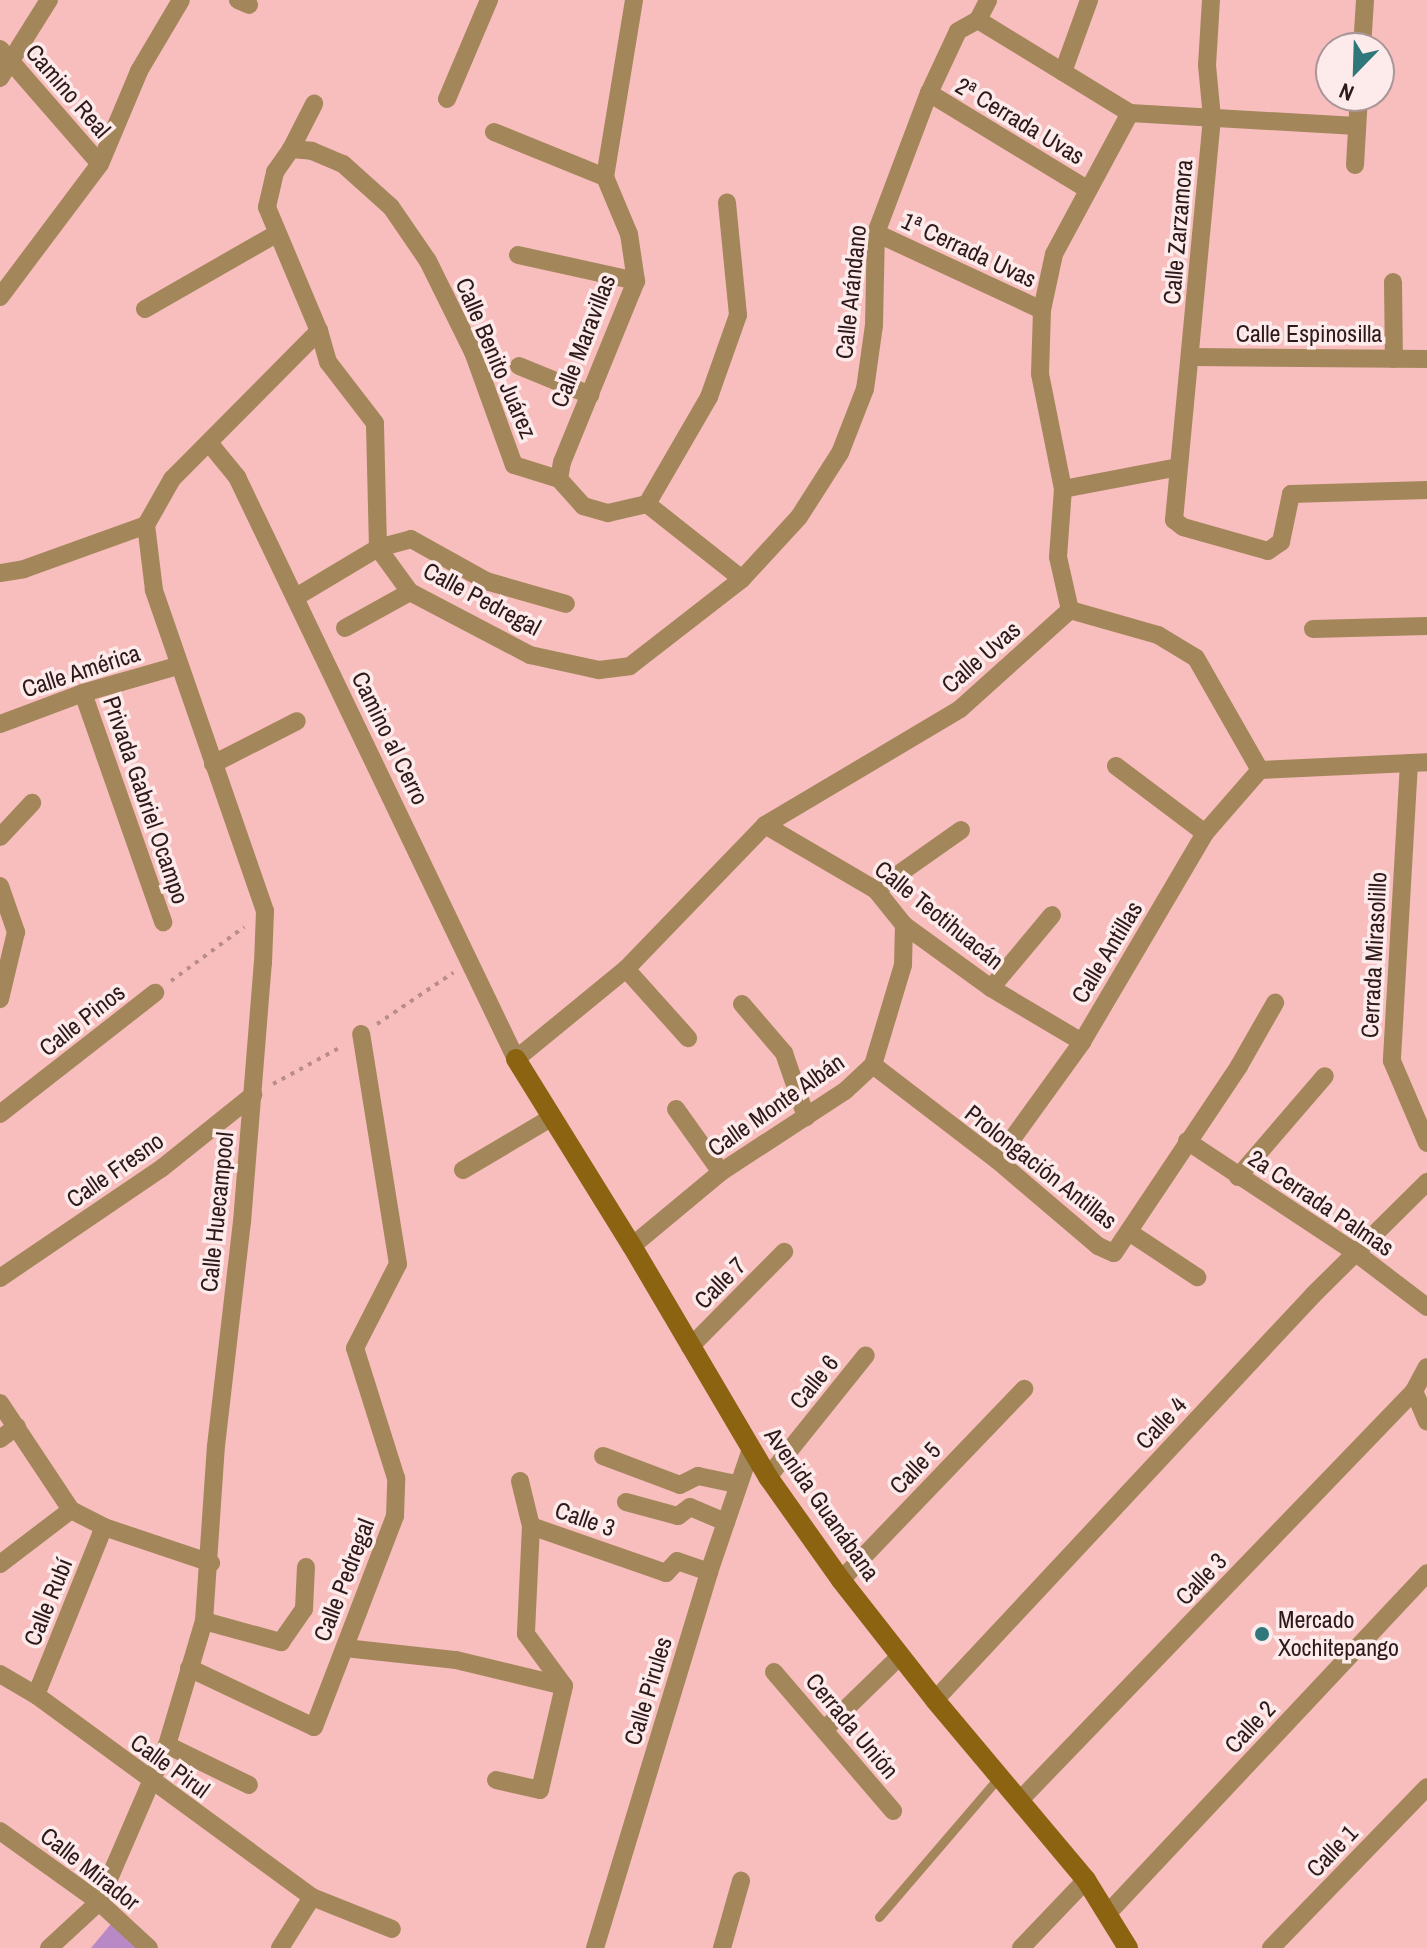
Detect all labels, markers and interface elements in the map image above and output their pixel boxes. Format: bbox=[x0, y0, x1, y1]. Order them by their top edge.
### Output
north arrow bbox=[1315, 32, 1395, 112]
street label: Camino Real bbox=[19, 38, 117, 144]
street label: 2ª Cerrada Uvas bbox=[950, 71, 1090, 171]
text: N bbox=[1335, 76, 1358, 109]
street label: Calle Zarzamora bbox=[1157, 158, 1199, 306]
street label: 1ª Cerrada Uvas bbox=[897, 206, 1041, 294]
street label: Calle Arándano bbox=[830, 223, 872, 361]
street label: Calle Maravillas bbox=[544, 271, 622, 411]
street label: Calle Benito Juárez bbox=[449, 273, 543, 443]
street label: Calle Espinosilla bbox=[1236, 320, 1382, 348]
street label: Calle Pedregal bbox=[418, 556, 546, 642]
street label: Calle Uvas bbox=[936, 615, 1026, 699]
street label: Calle América bbox=[18, 638, 144, 704]
street label: Camino al Cerro bbox=[345, 667, 435, 809]
street label: Privada Gabriel Ocampo bbox=[97, 692, 195, 908]
street label: Calle Teotihuacán bbox=[869, 854, 1009, 976]
street label: Cerrada Mirasolillo bbox=[1355, 871, 1393, 1039]
street label: Calle Antillas bbox=[1065, 895, 1149, 1009]
street label: Calle Pinos bbox=[33, 978, 131, 1062]
street label: Calle Monte Albán bbox=[702, 1047, 850, 1163]
street label: Prolongación Antillas bbox=[959, 1098, 1123, 1236]
street label: Calle Fresno bbox=[61, 1126, 169, 1214]
street label: Calle Huecampool bbox=[194, 1131, 240, 1293]
street label: 2a Cerrada Palmas bbox=[1243, 1144, 1399, 1262]
street label: Calle 7 bbox=[688, 1251, 752, 1315]
street label: Calle 6 bbox=[784, 1349, 844, 1415]
street label: Calle 4 bbox=[1130, 1391, 1192, 1455]
street label: Avenida Guanábana bbox=[759, 1422, 885, 1586]
street label: Calle 5 bbox=[883, 1436, 947, 1500]
street label: Calle 3 bbox=[551, 1495, 619, 1543]
street label: Calle Pedregal bbox=[307, 1515, 381, 1645]
street label: Calle 3 bbox=[1169, 1547, 1233, 1611]
street label: Calle Rubí bbox=[17, 1554, 79, 1650]
place label: Mercado Xochitepango bbox=[1278, 1606, 1399, 1662]
marker: Mercado Xochitepango bbox=[1253, 1625, 1271, 1643]
street label: Calle Pirules bbox=[618, 1633, 678, 1749]
street label: Cerrada Unión bbox=[799, 1667, 905, 1785]
street label: Calle 2 bbox=[1219, 1695, 1281, 1759]
street label: Calle Pirul bbox=[125, 1728, 215, 1804]
street label: Calle 1 bbox=[1300, 1819, 1364, 1883]
street label: Calle Mirador bbox=[35, 1821, 145, 1917]

